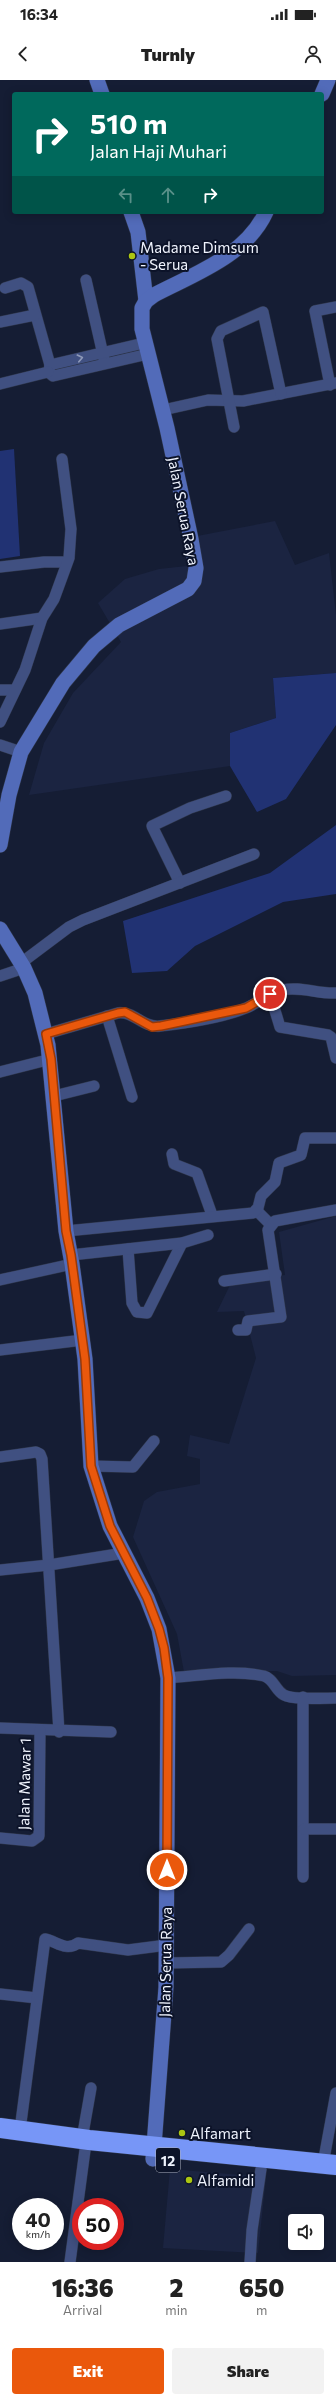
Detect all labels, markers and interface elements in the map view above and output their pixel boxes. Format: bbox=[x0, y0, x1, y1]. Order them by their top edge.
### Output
text: 16:34 bbox=[20, 5, 58, 23]
icon: back bbox=[12, 43, 34, 65]
text: Turnly bbox=[141, 43, 195, 65]
icon: person bbox=[302, 43, 324, 65]
text: 510 m bbox=[90, 106, 167, 140]
icon: right bbox=[24, 108, 76, 160]
text: Jalan Haji Muhari bbox=[90, 140, 227, 162]
icon: left bbox=[115, 184, 137, 206]
icon: ahead bbox=[157, 184, 179, 206]
icon: right bbox=[199, 184, 221, 206]
place label: Madame Dimsum - Serua bbox=[140, 238, 259, 273]
marker: Madame Dimsum - Serua bbox=[127, 251, 137, 261]
one-way arrow bbox=[77, 355, 83, 363]
street label: Jalan Serua Raya bbox=[165, 455, 203, 567]
pin bbox=[253, 977, 287, 1011]
icon: arrive bbox=[259, 983, 281, 1005]
street label: Jalan Mawar 1 bbox=[14, 1738, 34, 1830]
position arrow bbox=[146, 1849, 188, 1891]
street label: Jalan Serua Raya bbox=[155, 1907, 175, 2017]
place label: Alfamart bbox=[190, 2124, 251, 2142]
marker: Alfamart bbox=[177, 2128, 187, 2138]
road number: 12 bbox=[156, 2148, 180, 2172]
place label: Alfamidi bbox=[197, 2171, 254, 2189]
marker: Alfamidi bbox=[184, 2175, 194, 2185]
speed limit sign: 50 bbox=[72, 2198, 124, 2250]
text: 40 bbox=[25, 2207, 51, 2231]
map controls bbox=[288, 2214, 324, 2250]
button: sound bbox=[288, 2214, 324, 2250]
text: km/h bbox=[26, 2228, 50, 2240]
text: 16:36 bbox=[52, 2273, 114, 2302]
text: 2 bbox=[169, 2273, 183, 2302]
text: 650 bbox=[239, 2273, 284, 2302]
text: Arrival bbox=[63, 2302, 102, 2318]
text: min bbox=[165, 2302, 187, 2318]
text: m bbox=[256, 2302, 267, 2318]
button: Exit bbox=[12, 2348, 164, 2394]
button: Share bbox=[172, 2348, 324, 2394]

